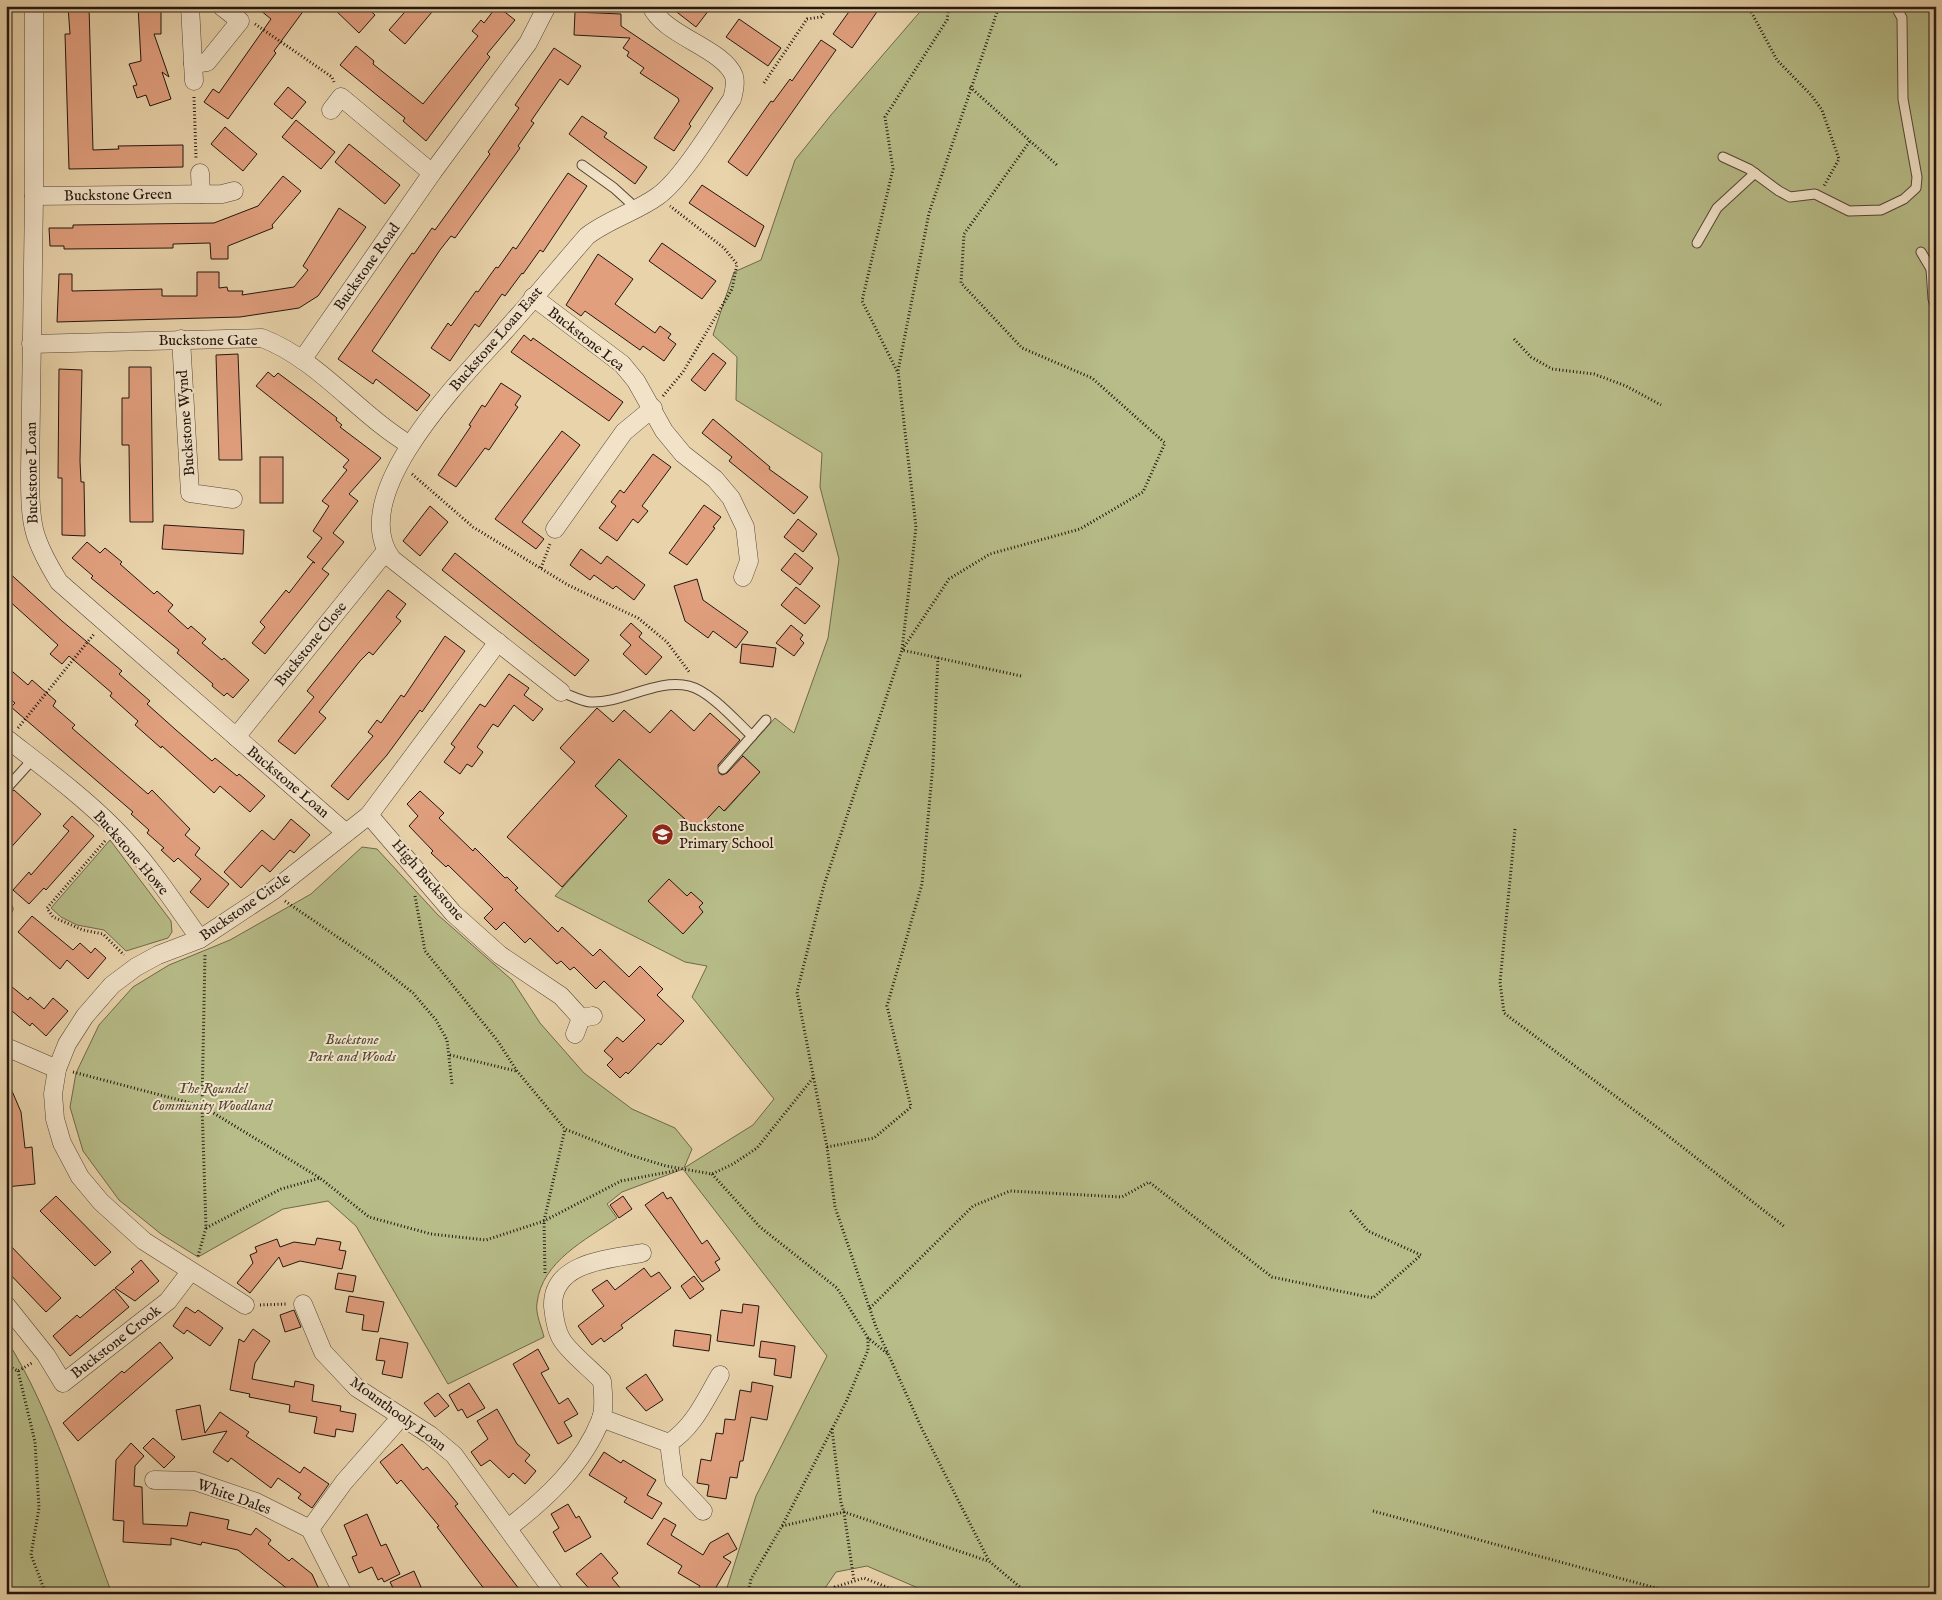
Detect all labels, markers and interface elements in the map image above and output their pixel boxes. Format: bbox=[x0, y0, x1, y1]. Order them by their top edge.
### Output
street label: Buckstone Green bbox=[64, 185, 172, 205]
street label: Buckstone Road bbox=[330, 219, 405, 314]
street label: Buckstone Loan East bbox=[445, 283, 547, 395]
street label: Buckstone Lea bbox=[544, 303, 629, 375]
street label: Buckstone Gate bbox=[158, 331, 258, 350]
street label: Buckstone Wynd bbox=[173, 368, 199, 477]
street label: Buckstone Loan bbox=[22, 422, 42, 524]
street label: Buckstone Close bbox=[271, 598, 351, 690]
street label: Buckstone Loan bbox=[243, 742, 333, 822]
street label: Buckstone Howe bbox=[89, 807, 173, 899]
place label: Buckstone Primary School bbox=[679, 817, 775, 853]
school or university icon: Buckstone Primary School bbox=[651, 823, 675, 847]
street label: High Buckstone bbox=[387, 835, 469, 925]
street label: Buckstone Circle bbox=[196, 869, 294, 945]
park label: Buckstone Park and Woods bbox=[308, 1030, 397, 1066]
park label: The Roundel Community Woodland bbox=[152, 1079, 273, 1115]
street label: Buckstone Crook bbox=[67, 1300, 166, 1383]
street label: Mounthooly Loan bbox=[346, 1373, 450, 1455]
street label: White Dales bbox=[195, 1475, 273, 1519]

